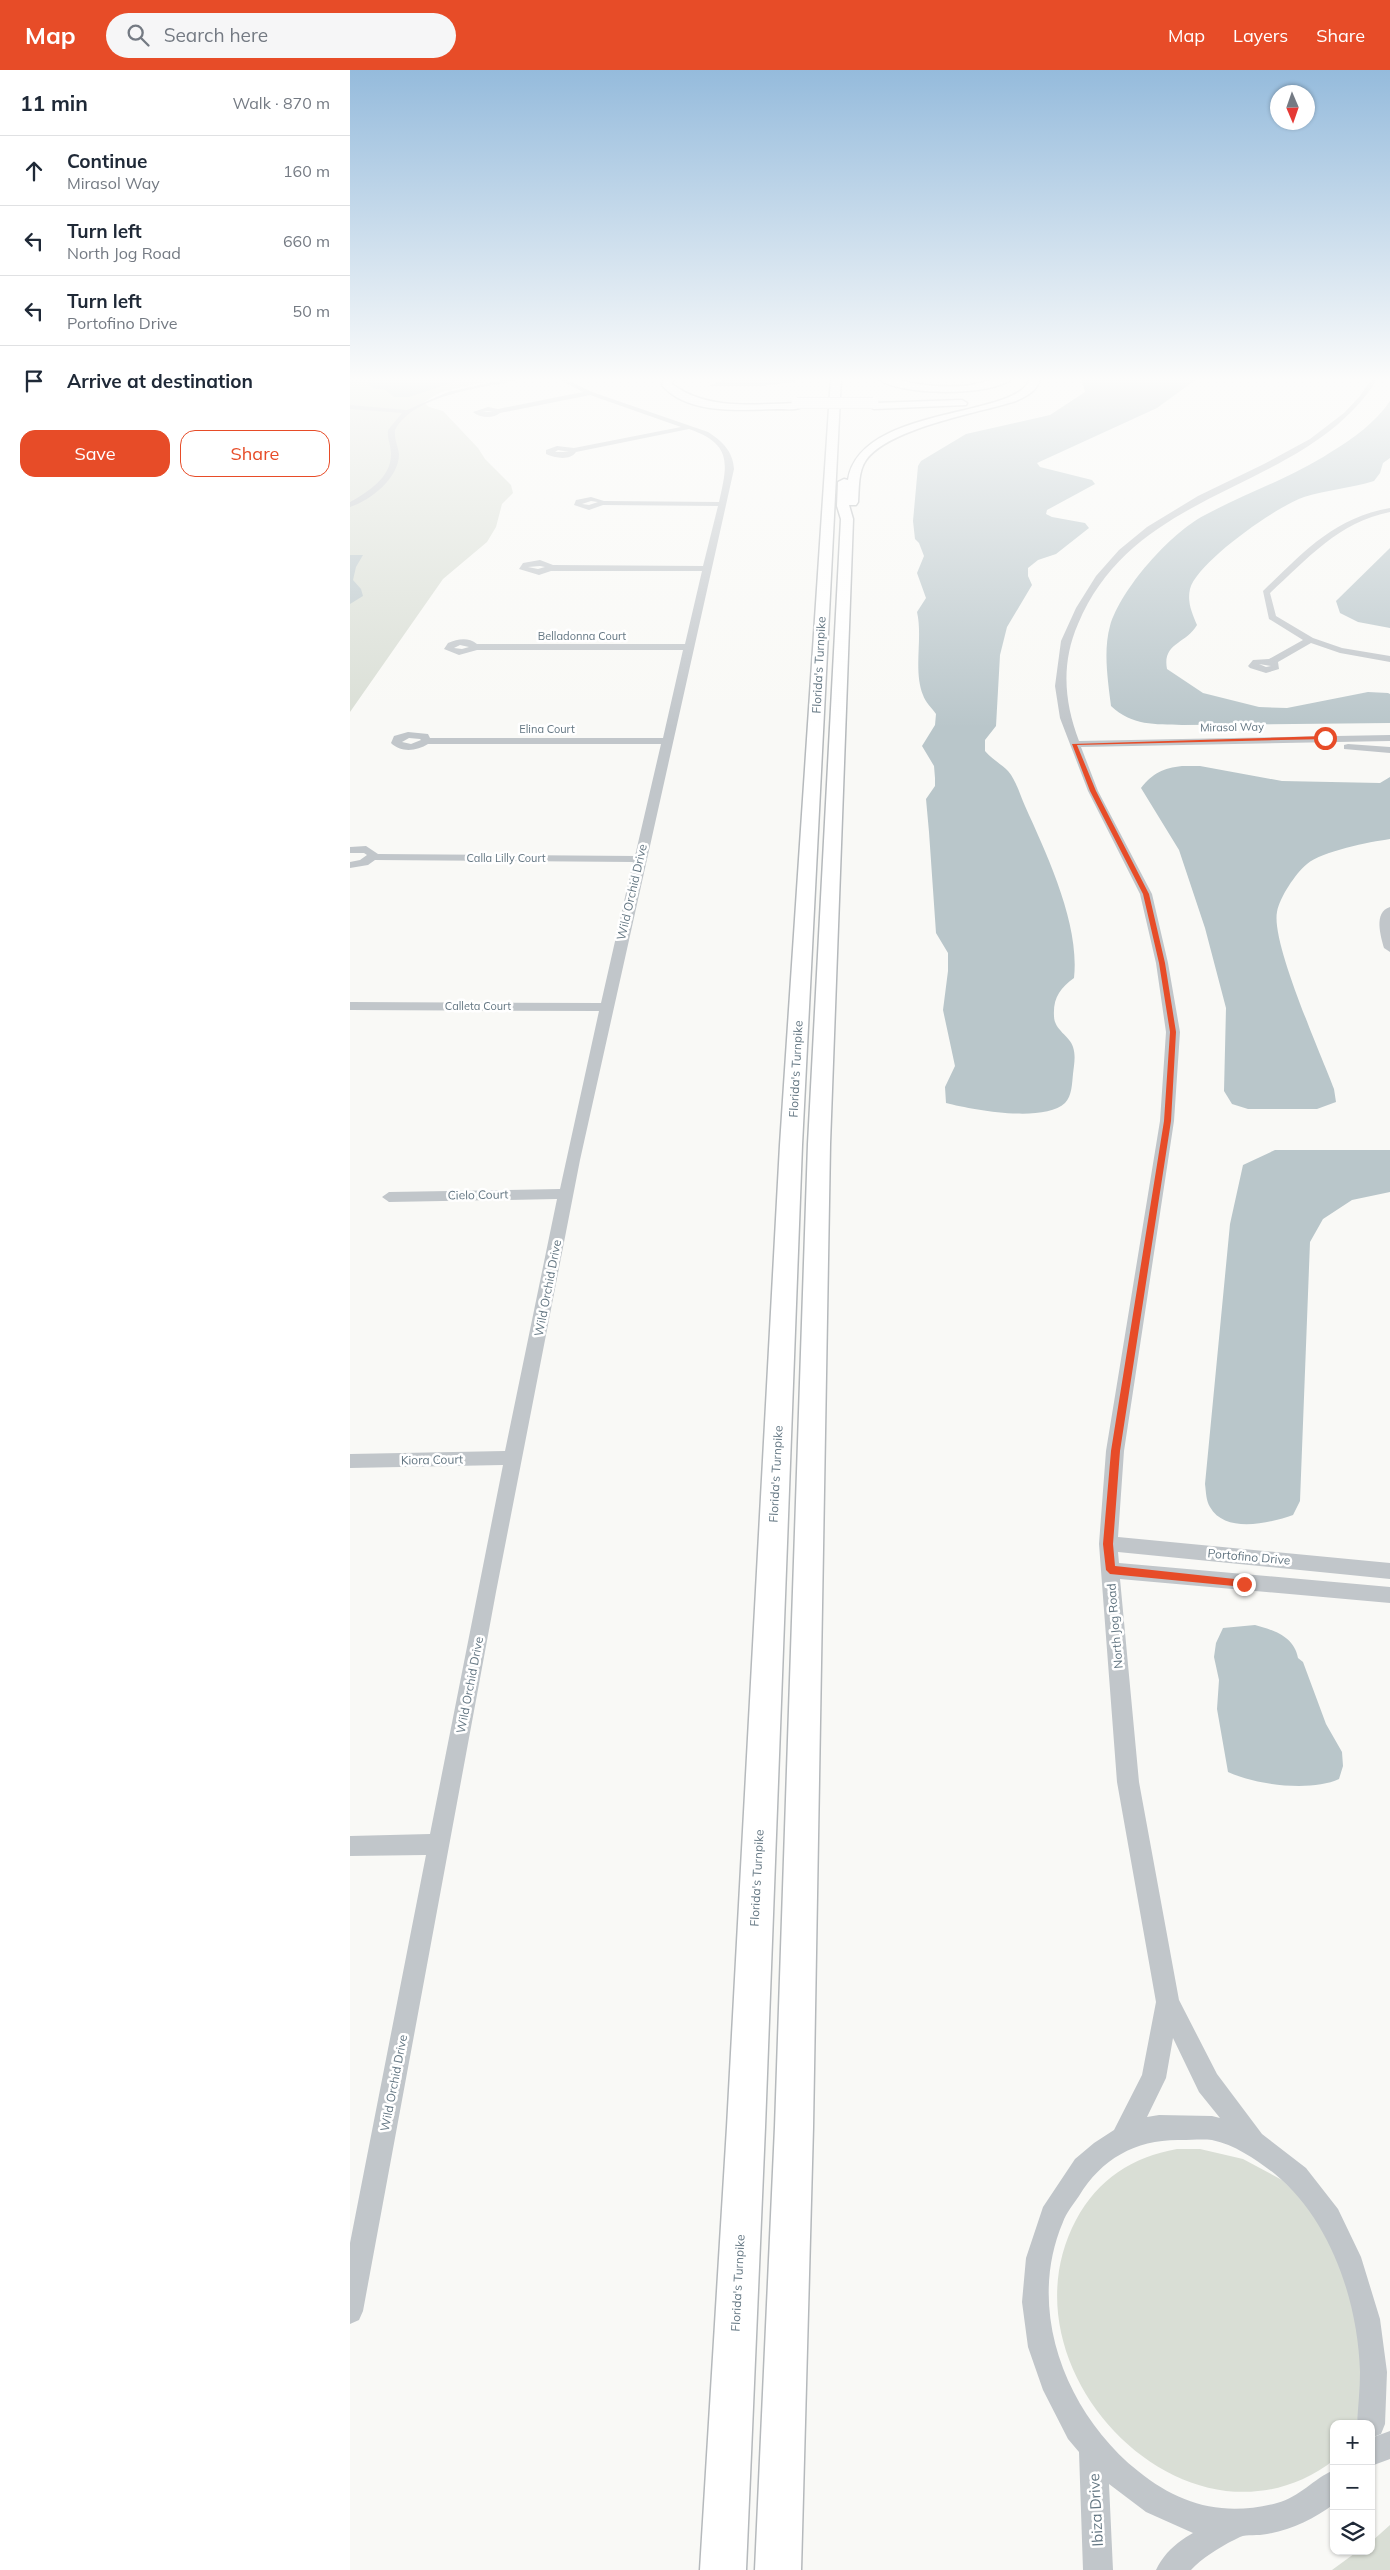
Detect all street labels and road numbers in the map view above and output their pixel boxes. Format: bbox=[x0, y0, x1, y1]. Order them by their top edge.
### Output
street label: Florida's Turnpike bbox=[808, 616, 829, 714]
street label: Belladonna Court bbox=[538, 629, 626, 643]
street label: Mirasol Way bbox=[1200, 719, 1264, 735]
street label: Elina Court bbox=[519, 722, 575, 736]
street label: Wild Orchid Drive bbox=[613, 842, 650, 941]
street label: Calla Lilly Court bbox=[466, 851, 546, 865]
street label: Calleta Court bbox=[445, 999, 511, 1013]
street label: Florida's Turnpike bbox=[785, 1020, 806, 1118]
street label: Cielo Court bbox=[447, 1186, 509, 1203]
street label: Wild Orchid Drive bbox=[531, 1238, 564, 1337]
street label: Florida's Turnpike bbox=[765, 1425, 786, 1523]
street label: Kiora Court bbox=[401, 1451, 463, 1468]
street label: Portofino Drive bbox=[1207, 1545, 1291, 1568]
street label: North Jog Road bbox=[1103, 1583, 1126, 1669]
street label: Wild Orchid Drive bbox=[453, 1635, 486, 1734]
street label: Florida's Turnpike bbox=[746, 1829, 767, 1927]
street label: Wild Orchid Drive bbox=[377, 2033, 410, 2132]
street label: Florida's Turnpike bbox=[727, 2234, 748, 2332]
street label: Ibiza Drive bbox=[1084, 2473, 1107, 2547]

